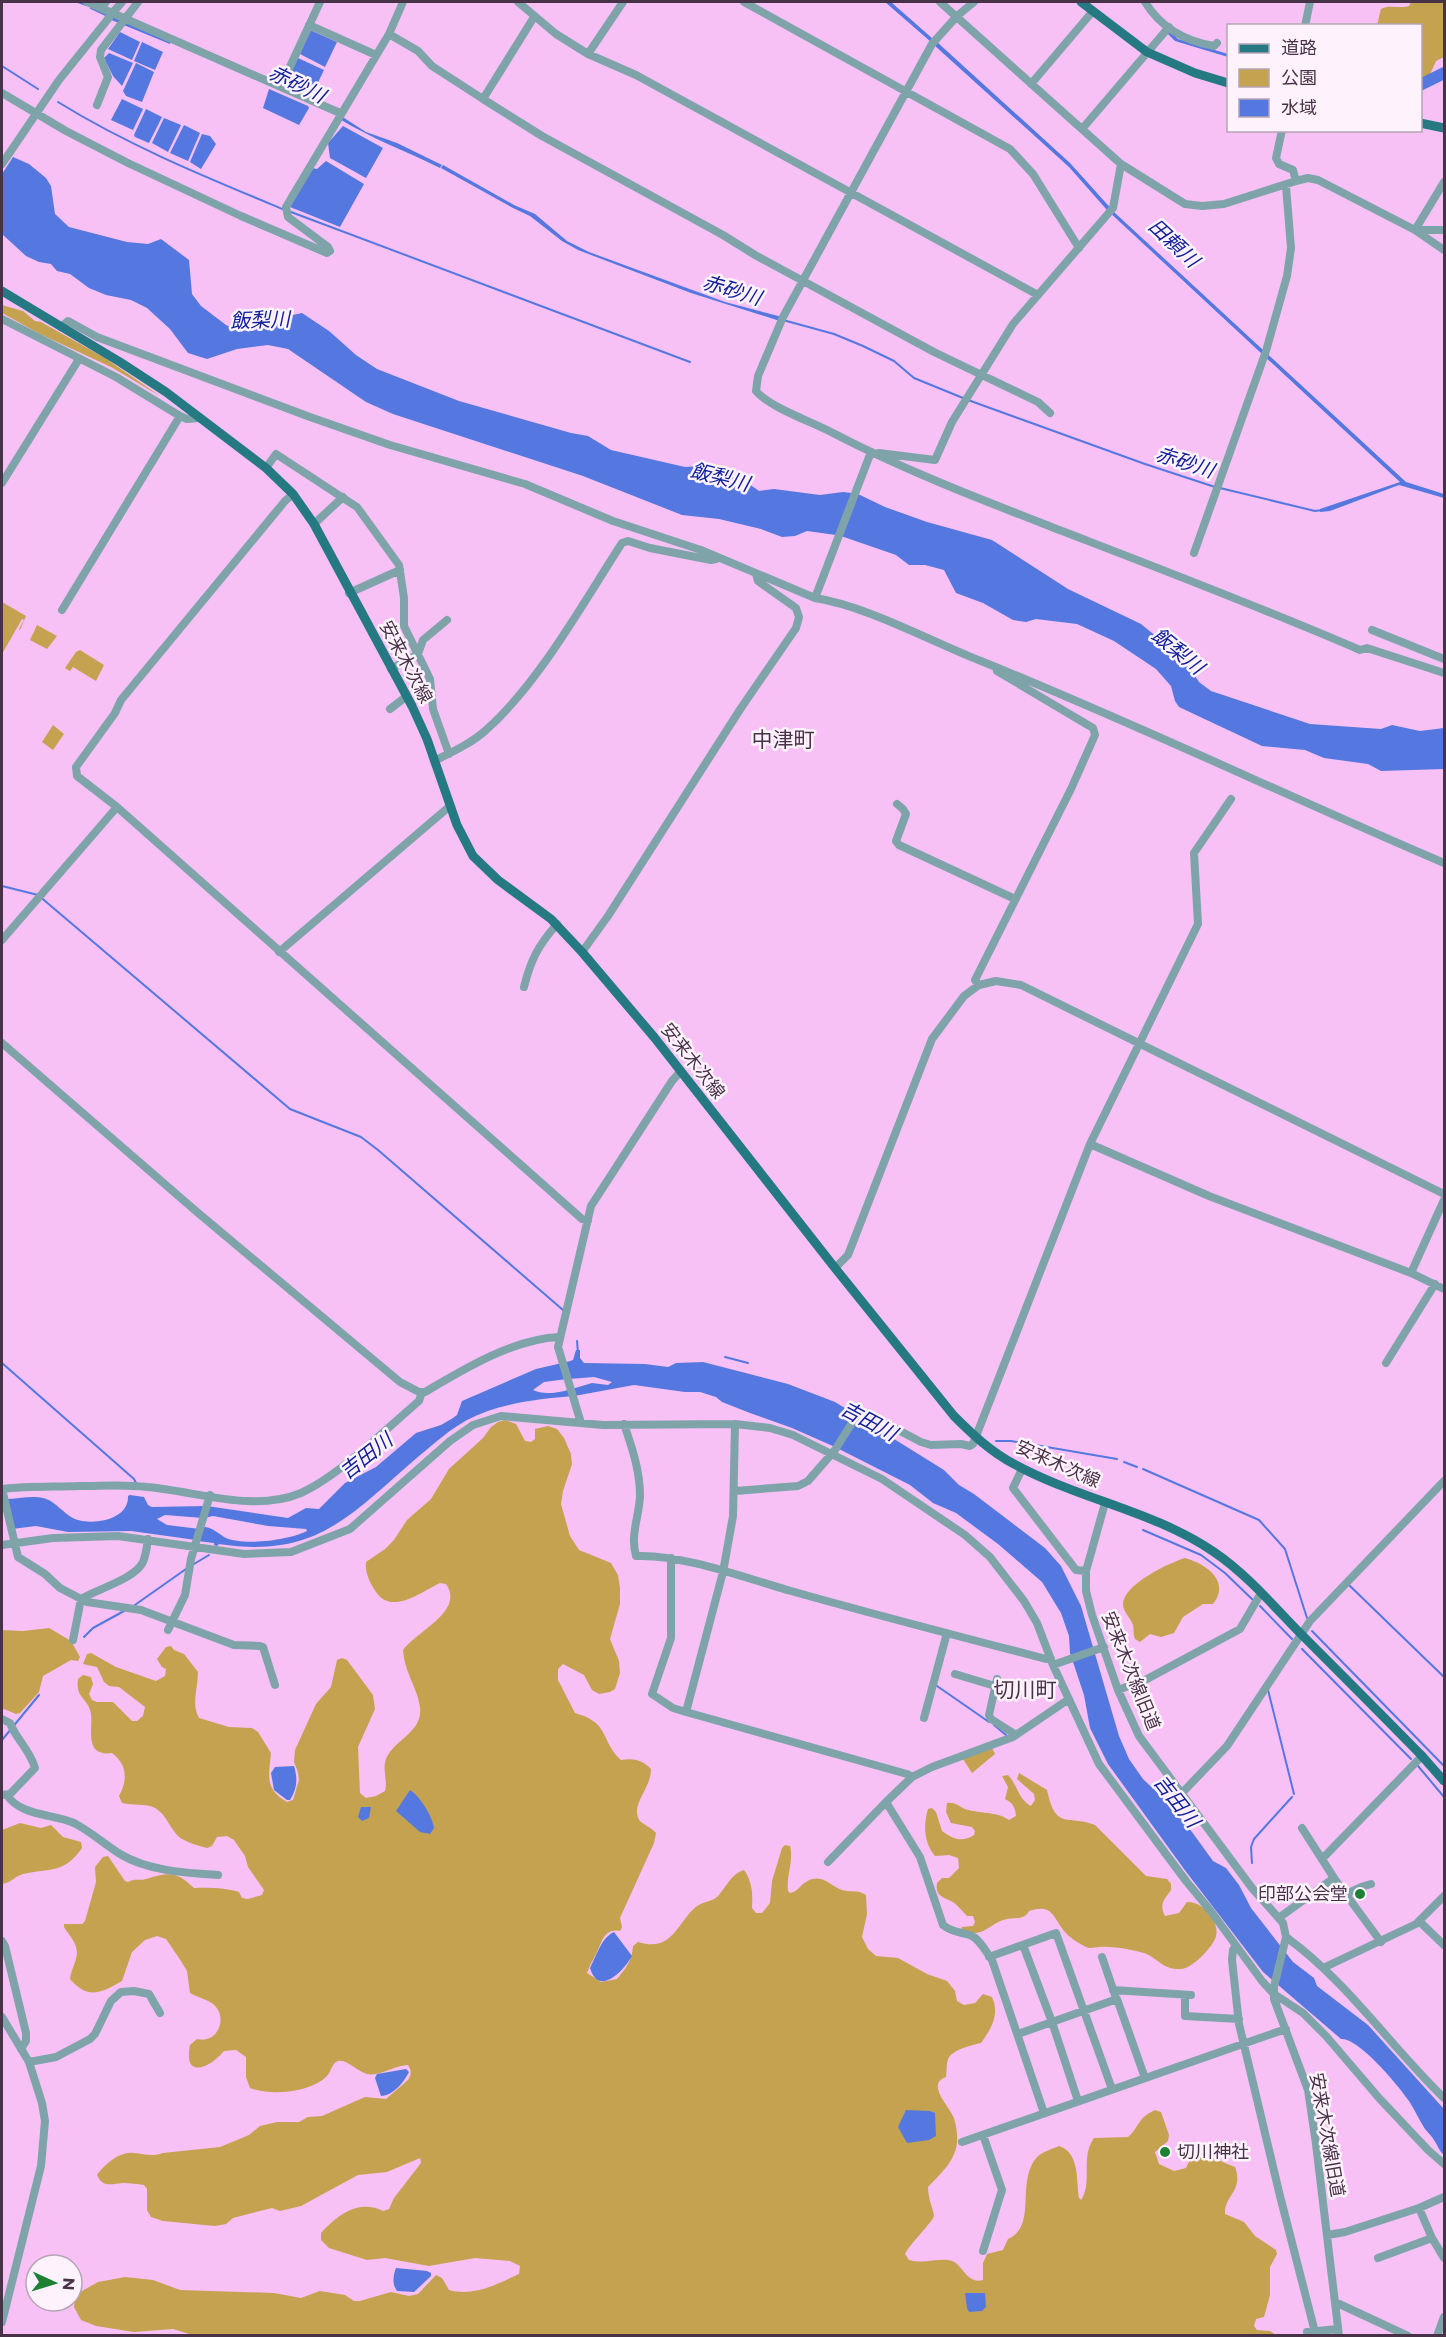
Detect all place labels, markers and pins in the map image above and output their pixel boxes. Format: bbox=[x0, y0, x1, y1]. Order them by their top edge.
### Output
place label: 印部公会堂 bbox=[1258, 1883, 1348, 1905]
marker: 印部公会堂 bbox=[1353, 1887, 1367, 1901]
place label: 切川神社 bbox=[1177, 2141, 1249, 2163]
marker: 切川神社 bbox=[1158, 2145, 1172, 2159]

